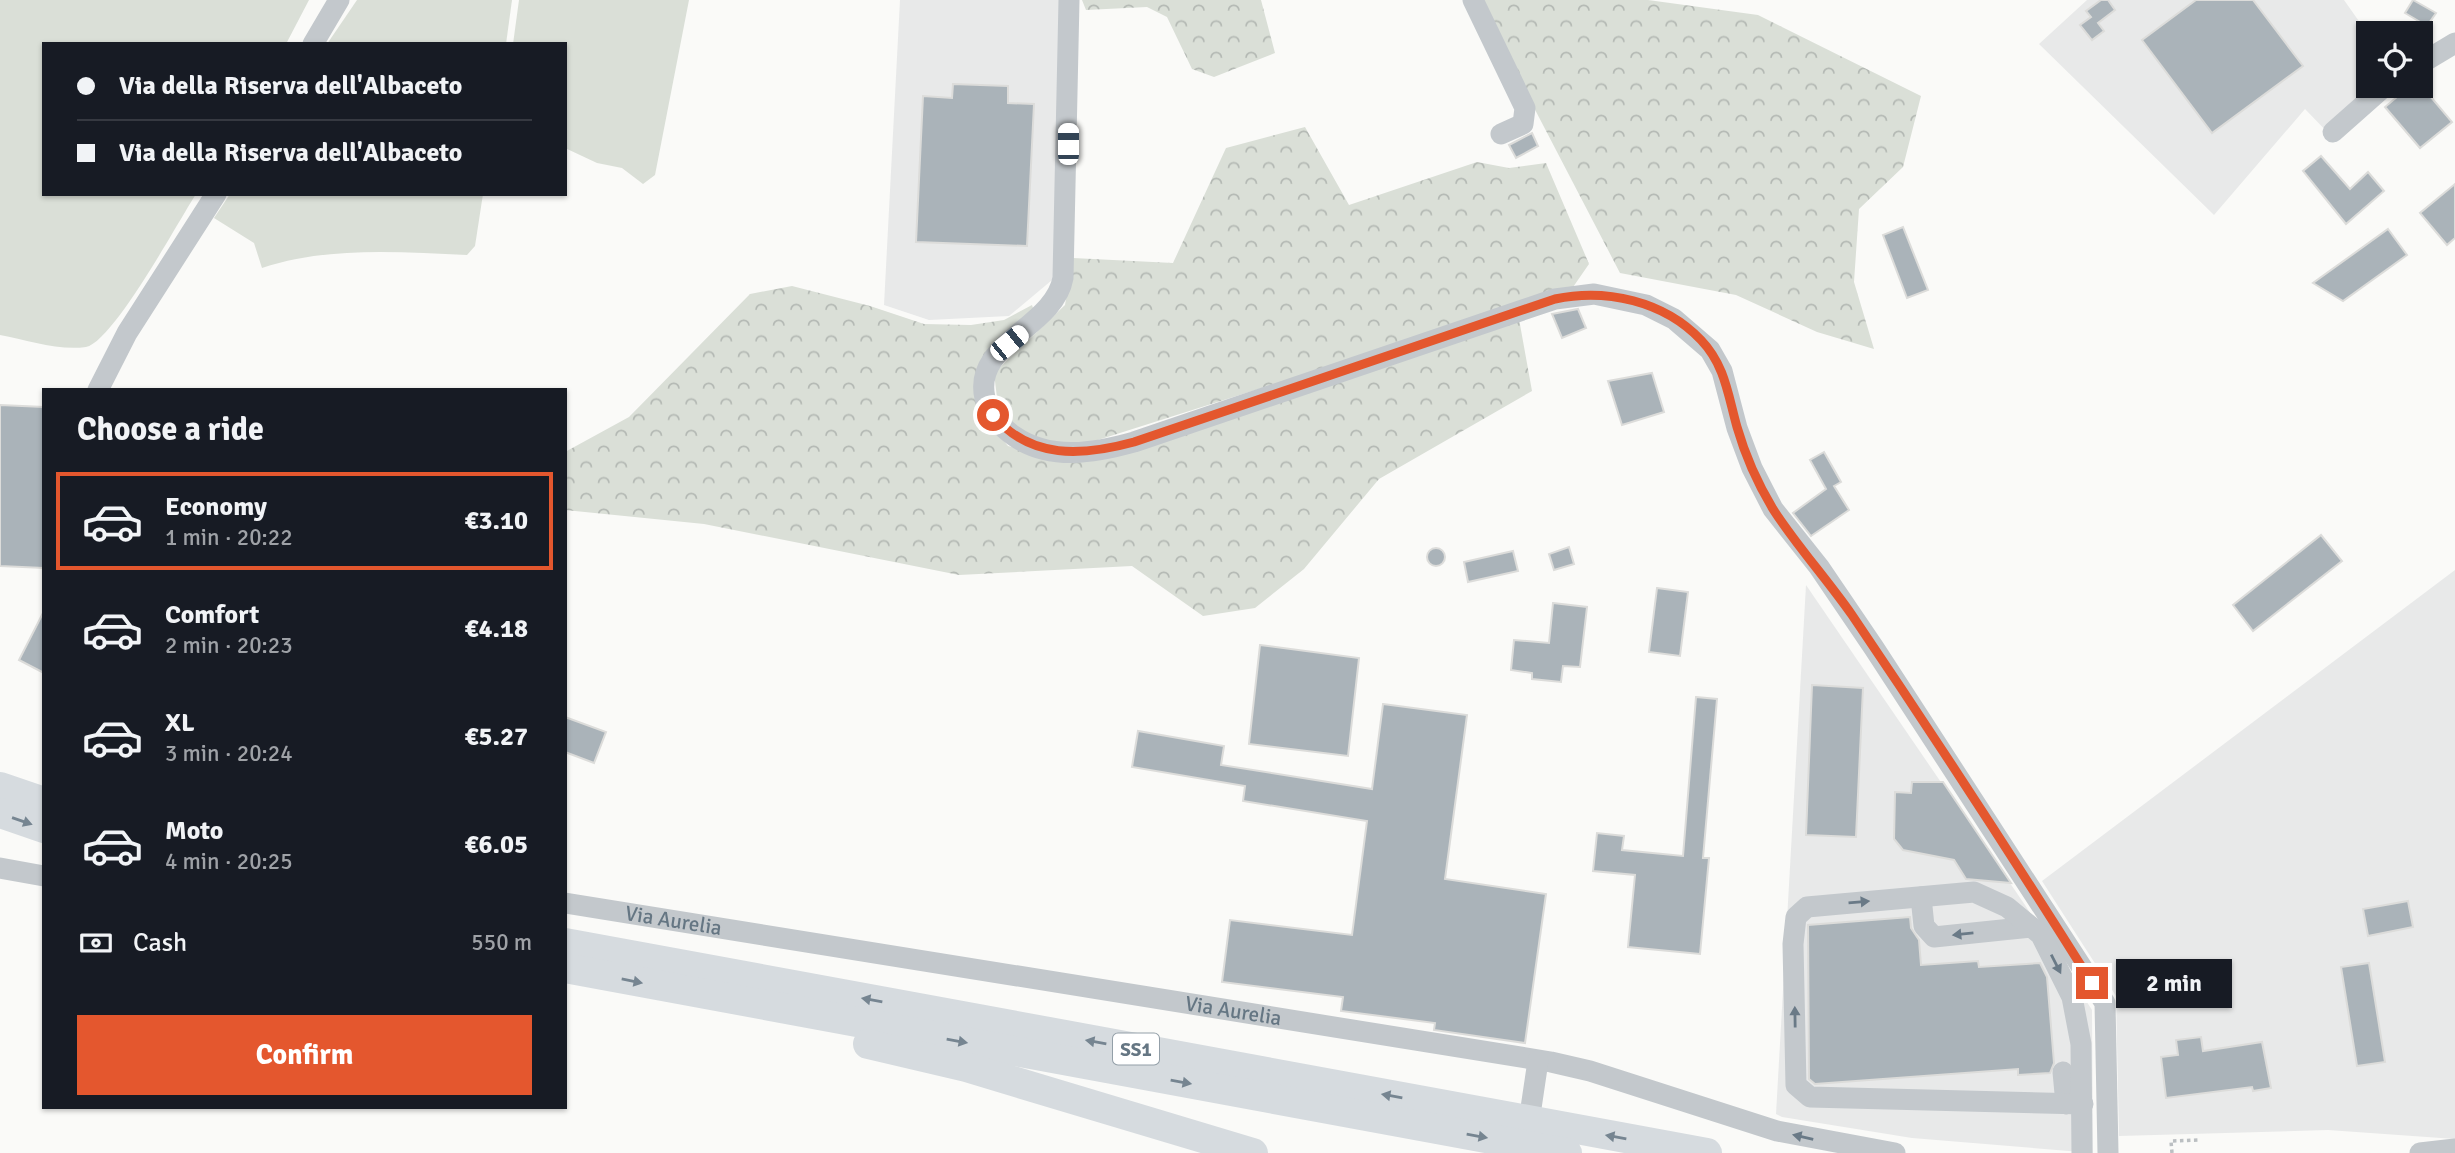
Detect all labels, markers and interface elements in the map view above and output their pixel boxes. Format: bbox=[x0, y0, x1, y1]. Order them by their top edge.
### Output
map controls bbox=[2356, 21, 2433, 98]
button: locate bbox=[2356, 21, 2433, 98]
text: Via della Riserva dell'Albaceto bbox=[119, 70, 462, 102]
car bbox=[1058, 123, 1079, 165]
text: Via della Riserva dell'Albaceto bbox=[119, 137, 462, 169]
car bbox=[987, 322, 1032, 364]
route start bbox=[977, 399, 1009, 431]
text: Choose a ride bbox=[77, 410, 264, 449]
icon: car bbox=[81, 490, 144, 553]
text: Economy bbox=[165, 491, 267, 523]
text: €3.10 bbox=[464, 505, 528, 537]
text: 1 min · 20:22 bbox=[165, 523, 293, 552]
icon: car bbox=[81, 598, 144, 661]
text: Comfort bbox=[165, 599, 259, 631]
text: €4.18 bbox=[464, 613, 528, 645]
text: 2 min · 20:23 bbox=[165, 631, 293, 660]
icon: car bbox=[81, 706, 144, 769]
text: XL bbox=[165, 707, 195, 739]
text: €5.27 bbox=[464, 721, 528, 753]
text: 3 min · 20:24 bbox=[165, 739, 293, 768]
icon: car bbox=[81, 814, 144, 877]
text: Moto bbox=[165, 815, 223, 847]
one-way arrow bbox=[11, 816, 32, 827]
text: €6.05 bbox=[464, 829, 528, 861]
text: 4 min · 20:25 bbox=[165, 847, 293, 876]
one-way arrow bbox=[1849, 897, 1871, 908]
street label: Via Aurelia bbox=[623, 900, 724, 941]
icon: cash bbox=[77, 924, 115, 962]
text: Cash bbox=[133, 927, 187, 959]
text: 550 m bbox=[471, 928, 532, 957]
one-way arrow bbox=[1952, 929, 1974, 940]
one-way arrow bbox=[2050, 954, 2061, 974]
callout: 2 min bbox=[2116, 958, 2232, 1007]
route end bbox=[2076, 967, 2108, 999]
text: 2 min bbox=[2146, 969, 2202, 998]
one-way arrow bbox=[621, 975, 643, 986]
street label: Via Aurelia bbox=[1183, 990, 1284, 1031]
one-way arrow bbox=[861, 995, 883, 1006]
one-way arrow bbox=[1789, 1006, 1800, 1028]
button: Confirm bbox=[77, 1015, 532, 1095]
road number: SS1 bbox=[1113, 1034, 1159, 1064]
one-way arrow bbox=[946, 1036, 968, 1047]
one-way arrow bbox=[1085, 1036, 1107, 1047]
one-way arrow bbox=[1170, 1077, 1192, 1088]
one-way arrow bbox=[1381, 1091, 1403, 1102]
one-way arrow bbox=[1466, 1131, 1488, 1142]
one-way arrow bbox=[1605, 1131, 1627, 1142]
one-way arrow bbox=[1792, 1132, 1814, 1143]

